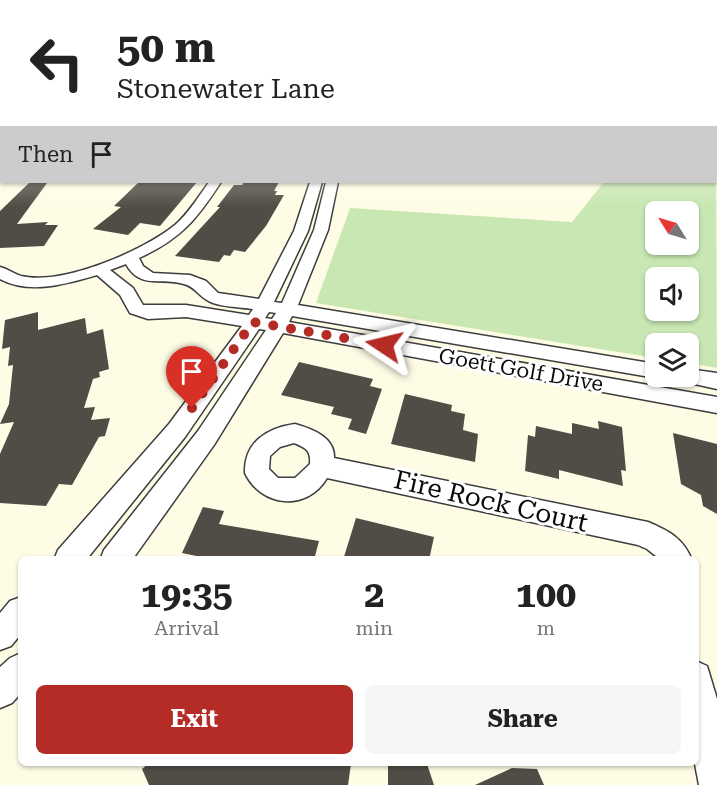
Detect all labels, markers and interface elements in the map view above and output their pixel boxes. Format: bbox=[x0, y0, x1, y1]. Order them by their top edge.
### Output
text: 50 m bbox=[117, 23, 215, 72]
icon: left bbox=[18, 24, 96, 102]
text: Stonewater Lane bbox=[117, 73, 335, 105]
icon: arrive bbox=[85, 138, 118, 171]
text: Then bbox=[18, 142, 73, 167]
north arrow bbox=[645, 201, 699, 255]
map controls bbox=[645, 201, 699, 387]
button: sound bbox=[645, 267, 699, 321]
position arrow bbox=[352, 313, 416, 377]
button: layers bbox=[645, 333, 699, 387]
street label: Goett Golf Drive bbox=[437, 344, 605, 396]
pin bbox=[166, 346, 217, 408]
icon: arrive bbox=[175, 355, 208, 388]
street label: Fire Rock Court bbox=[391, 464, 591, 538]
text: 19:35 bbox=[141, 574, 233, 616]
text: 2 bbox=[364, 574, 384, 616]
text: 100 bbox=[516, 574, 576, 616]
text: Arrival bbox=[154, 616, 219, 640]
text: min bbox=[355, 616, 393, 640]
text: m bbox=[537, 616, 555, 640]
button: Exit bbox=[36, 685, 353, 754]
button: Share bbox=[365, 685, 681, 754]

